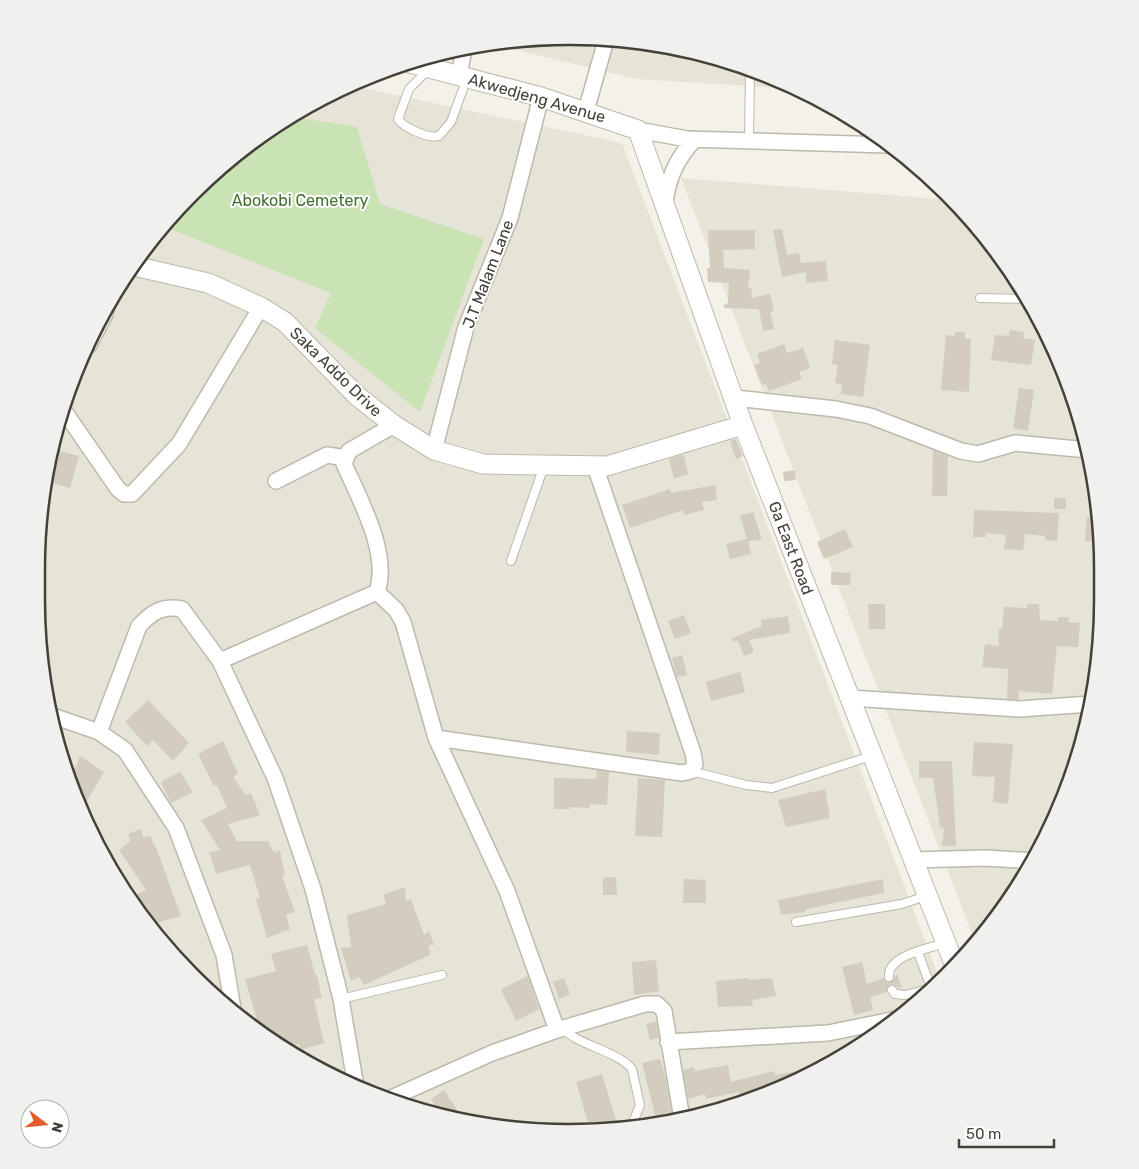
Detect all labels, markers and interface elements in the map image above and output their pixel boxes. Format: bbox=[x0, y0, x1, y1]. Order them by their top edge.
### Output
street label: Akwedjeng Avenue bbox=[466, 69, 608, 127]
park label: Abokobi Cemetery bbox=[232, 191, 368, 210]
street label: J.T Malam Lane bbox=[459, 217, 517, 331]
street label: Saka Addo Drive bbox=[286, 323, 386, 421]
street label: Ga East Road bbox=[764, 499, 818, 597]
north arrow bbox=[20, 1099, 70, 1149]
scale bar bbox=[959, 1116, 1054, 1148]
text: N bbox=[47, 1120, 67, 1135]
text: 50 m bbox=[966, 1125, 1001, 1143]

